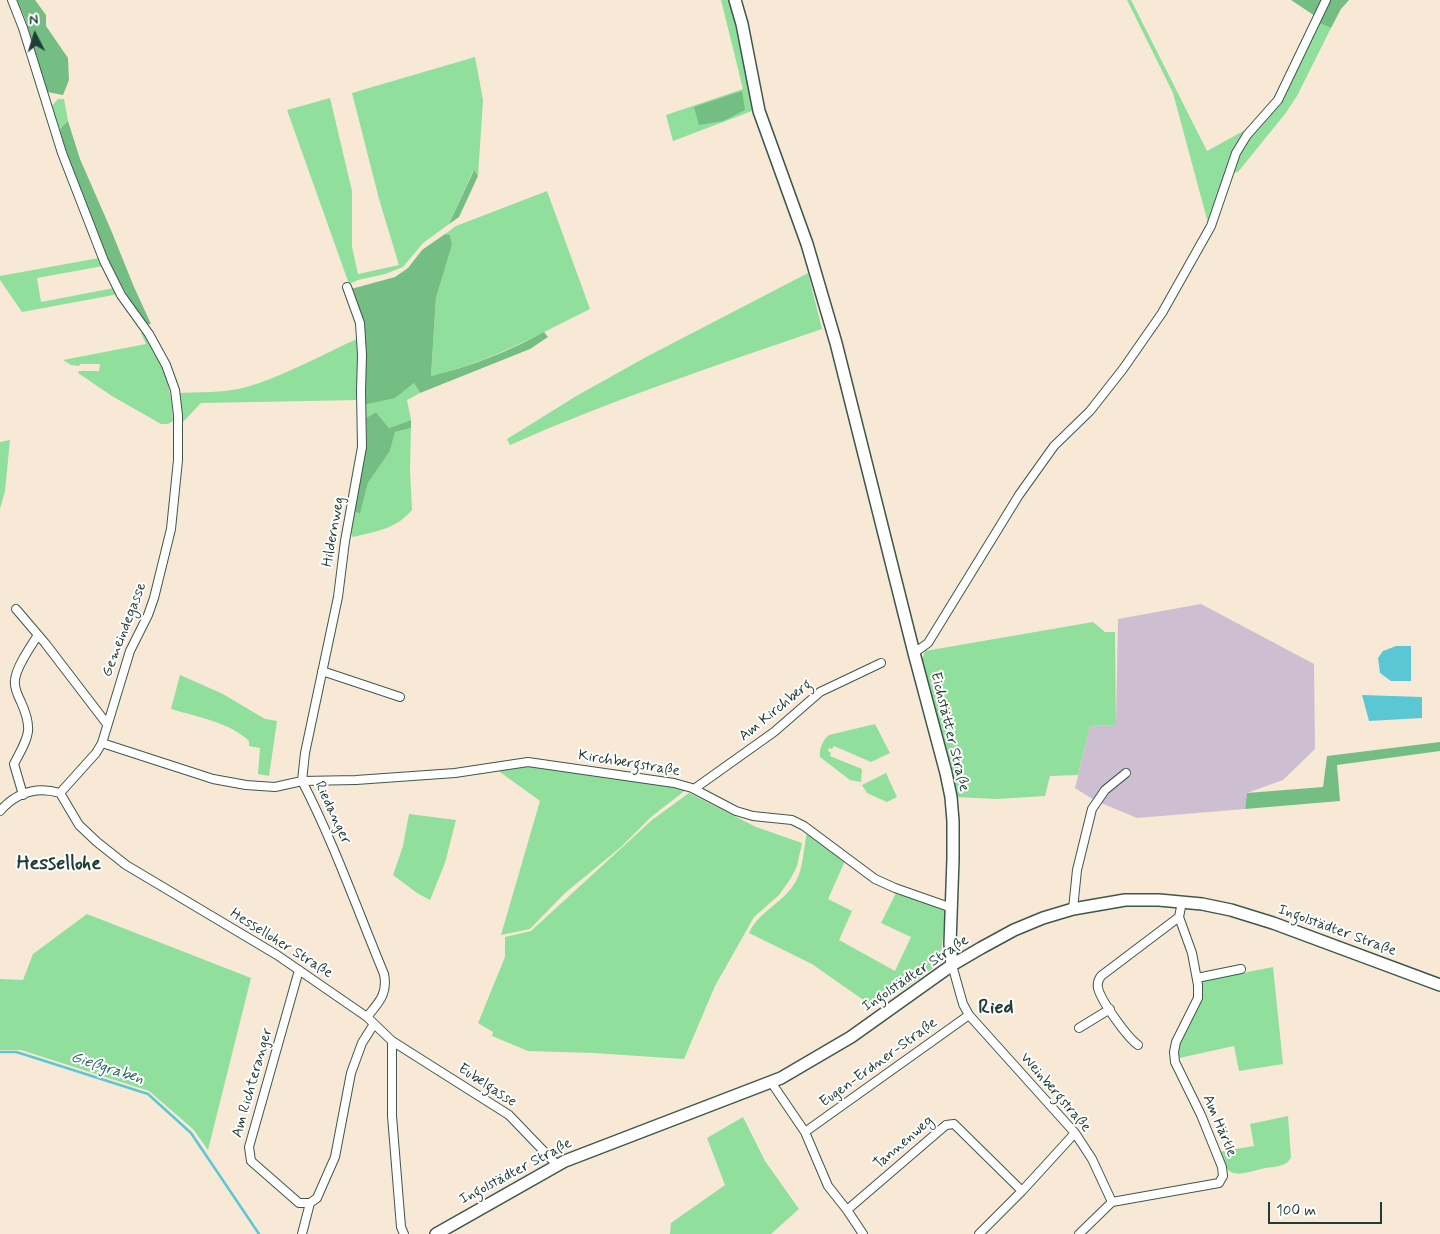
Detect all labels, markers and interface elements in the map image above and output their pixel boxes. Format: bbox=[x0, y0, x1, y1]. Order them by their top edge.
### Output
north arrow bbox=[10, 10, 60, 60]
text: N bbox=[28, 11, 39, 29]
street label: Hildernweg bbox=[319, 495, 349, 569]
street label: Gemeindegasse bbox=[99, 580, 151, 680]
street label: Eichstätter Straße bbox=[925, 670, 973, 794]
street label: Am Kirchberg bbox=[736, 676, 816, 746]
street label: Kirchbergstraße bbox=[577, 747, 681, 781]
street label: Riedanger bbox=[310, 779, 354, 847]
district label: Hessellohe bbox=[17, 853, 101, 877]
street label: Ingolstädter Straße bbox=[1275, 901, 1399, 961]
street label: Hesselloher Straße bbox=[226, 905, 336, 983]
street label: Ingolstädter Straße bbox=[859, 932, 973, 1016]
district label: Ried bbox=[978, 997, 1014, 1021]
street label: Eugen-Erdner-Straße bbox=[817, 1014, 941, 1112]
street label: Am Richteranger bbox=[229, 1026, 277, 1140]
water label: Gießgraben bbox=[68, 1048, 146, 1090]
street label: Weinbergstraße bbox=[1016, 1050, 1094, 1136]
street label: Eubelgasse bbox=[454, 1060, 520, 1112]
street label: Am Härtle bbox=[1198, 1092, 1240, 1160]
street label: Tannenweg bbox=[871, 1112, 937, 1174]
street label: Ingolstädter Straße bbox=[457, 1135, 575, 1209]
scale bar bbox=[1270, 1192, 1384, 1224]
text: 100 m bbox=[1276, 1201, 1316, 1221]

